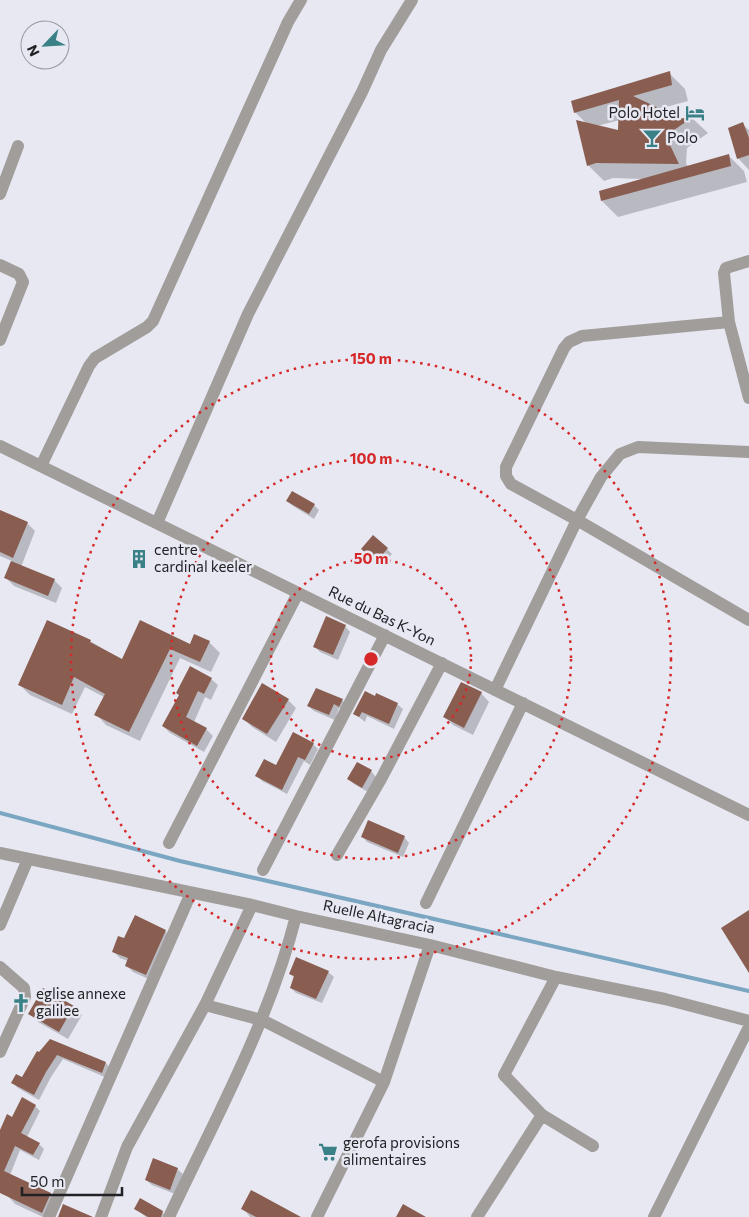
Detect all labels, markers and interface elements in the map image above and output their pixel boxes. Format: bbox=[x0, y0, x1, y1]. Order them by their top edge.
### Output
north arrow bbox=[20, 20, 70, 70]
text: N bbox=[23, 42, 43, 59]
hotel icon: Polo Hotel bbox=[684, 102, 706, 124]
place label: Polo Hotel bbox=[608, 103, 680, 121]
bar icon: Polo bbox=[641, 127, 663, 149]
place label: Polo bbox=[667, 128, 698, 146]
text: 150 m bbox=[350, 349, 392, 367]
text: 100 m bbox=[350, 449, 392, 467]
place label: centre cardinal keeler bbox=[154, 540, 252, 575]
building icon: centre cardinal keeler bbox=[128, 548, 150, 570]
text: 50 m bbox=[354, 549, 388, 567]
street label: Rue du Bas K-Yon bbox=[326, 581, 439, 649]
centre of rings bbox=[362, 650, 380, 668]
street label: Ruelle Altagracia bbox=[322, 895, 437, 937]
place label: eglise annexe galilee bbox=[36, 984, 126, 1019]
church icon: eglise annexe galilee bbox=[10, 992, 32, 1014]
place label: gerofa provisions alimentaires bbox=[343, 1133, 460, 1168]
supermarket icon: gerofa provisions alimentaires bbox=[317, 1141, 339, 1163]
scale bar bbox=[22, 1164, 122, 1196]
text: 50 m bbox=[30, 1172, 64, 1190]

